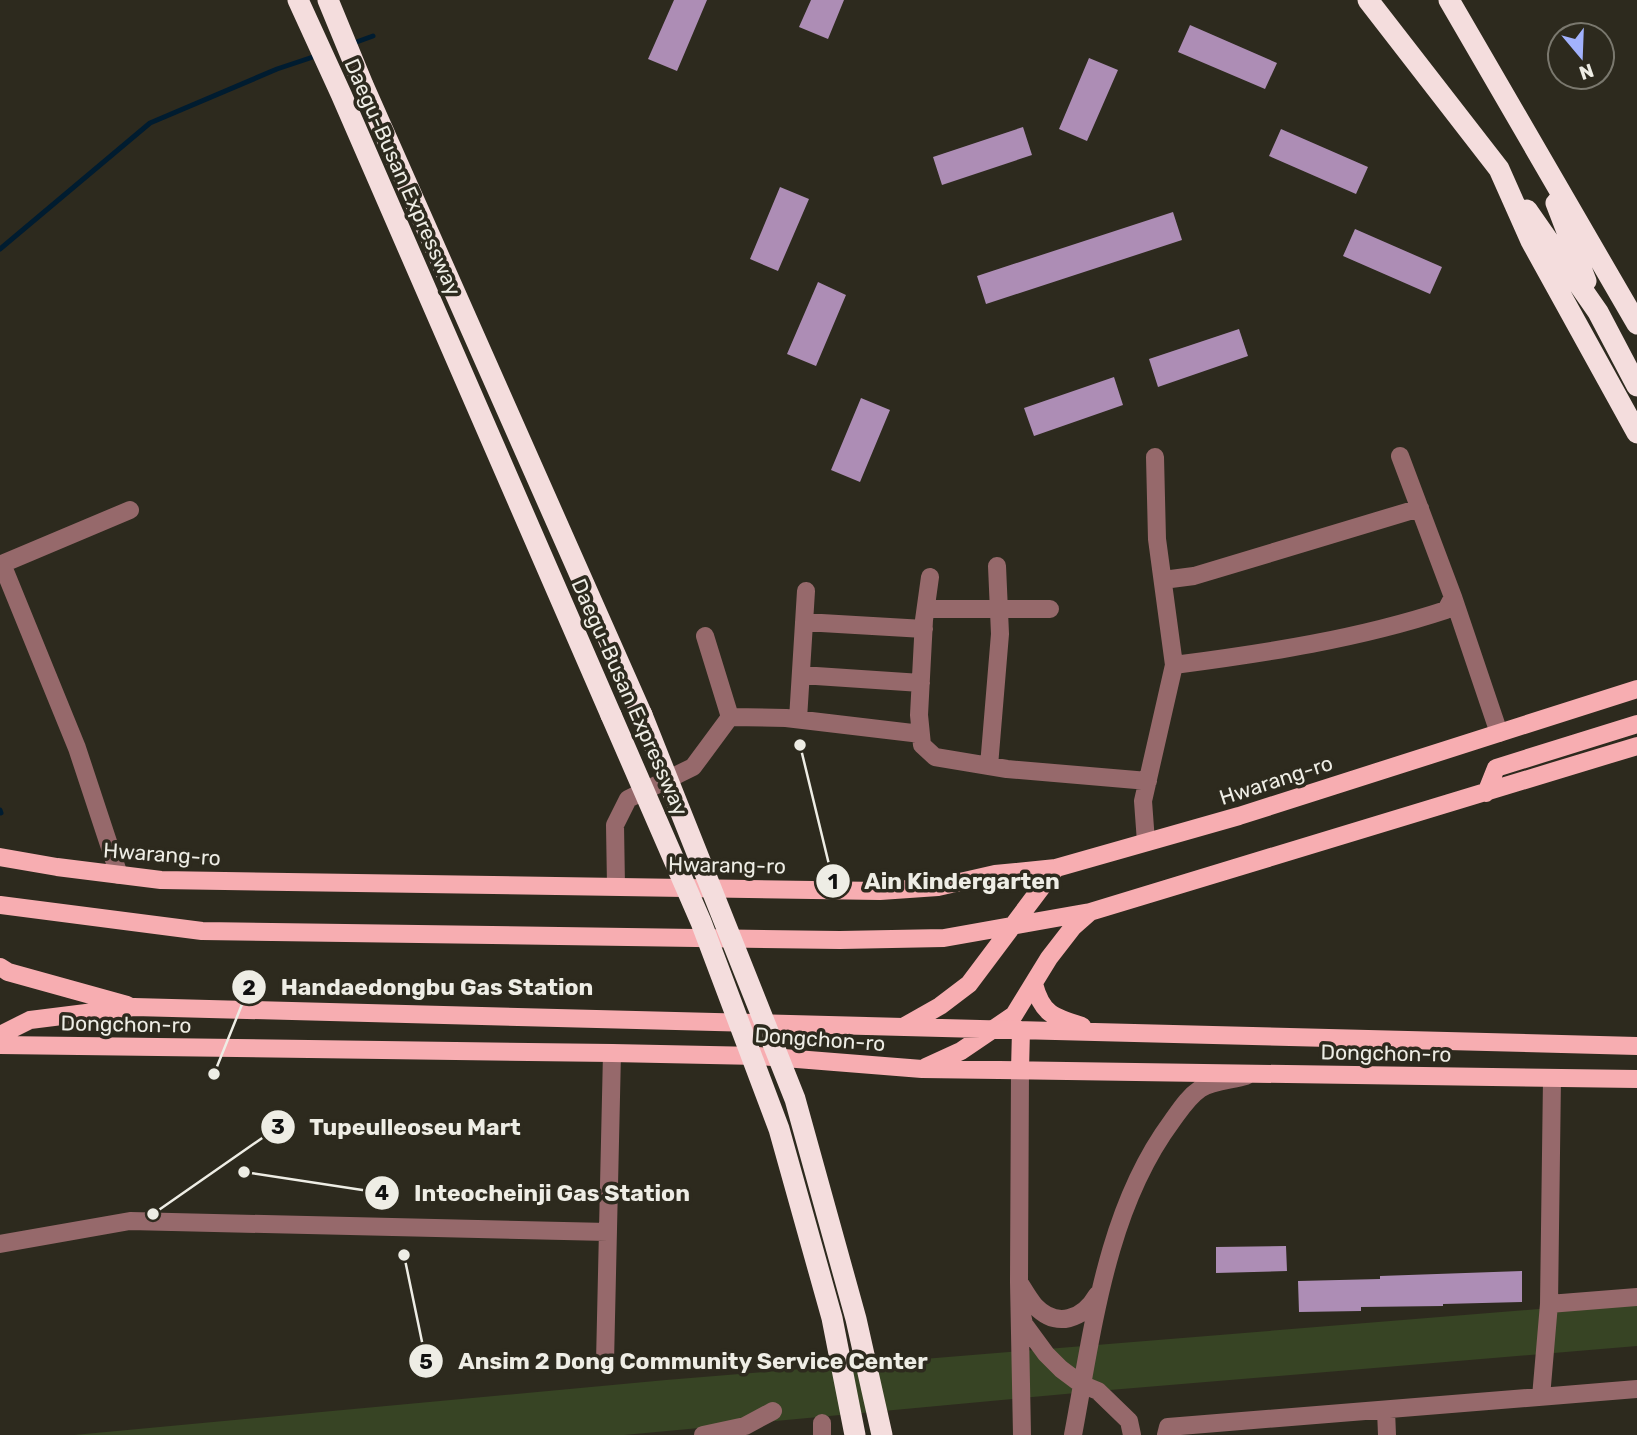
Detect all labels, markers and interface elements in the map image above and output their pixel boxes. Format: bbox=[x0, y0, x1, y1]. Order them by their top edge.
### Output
north arrow bbox=[1546, 21, 1616, 91]
street label: Daegu-Busan Expressway bbox=[339, 55, 467, 300]
text: N bbox=[1576, 59, 1597, 85]
street label: Daegu-Busan Expressway bbox=[566, 575, 694, 820]
street label: Hwarang-ro bbox=[1216, 750, 1336, 810]
street label: Hwarang-ro bbox=[102, 837, 222, 871]
street label: Hwarang-ro bbox=[668, 851, 786, 879]
callout: Ain Kindergarten bbox=[816, 859, 1074, 903]
text: Ain Kindergarten bbox=[864, 867, 1060, 895]
text: 1 bbox=[828, 869, 838, 894]
callout: Handaedongbu Gas Station bbox=[231, 965, 607, 1009]
text: Handaedongbu Gas Station bbox=[281, 973, 593, 1001]
text: 2 bbox=[242, 975, 256, 1000]
street label: Dongchon-ro bbox=[60, 1010, 192, 1038]
street label: Dongchon-ro bbox=[754, 1022, 886, 1056]
street label: Dongchon-ro bbox=[1320, 1039, 1452, 1067]
callout: Tupeulleoseu Mart bbox=[261, 1105, 535, 1149]
text: Tupeulleoseu Mart bbox=[309, 1113, 521, 1141]
text: 3 bbox=[271, 1114, 285, 1139]
callout: Inteocheinji Gas Station bbox=[365, 1171, 704, 1215]
text: Inteocheinji Gas Station bbox=[414, 1179, 690, 1207]
text: 4 bbox=[375, 1180, 389, 1205]
callout: Ansim 2 Dong Community Service Center bbox=[409, 1339, 942, 1383]
text: Ansim 2 Dong Community Service Center bbox=[458, 1347, 928, 1375]
text: 5 bbox=[419, 1349, 433, 1374]

